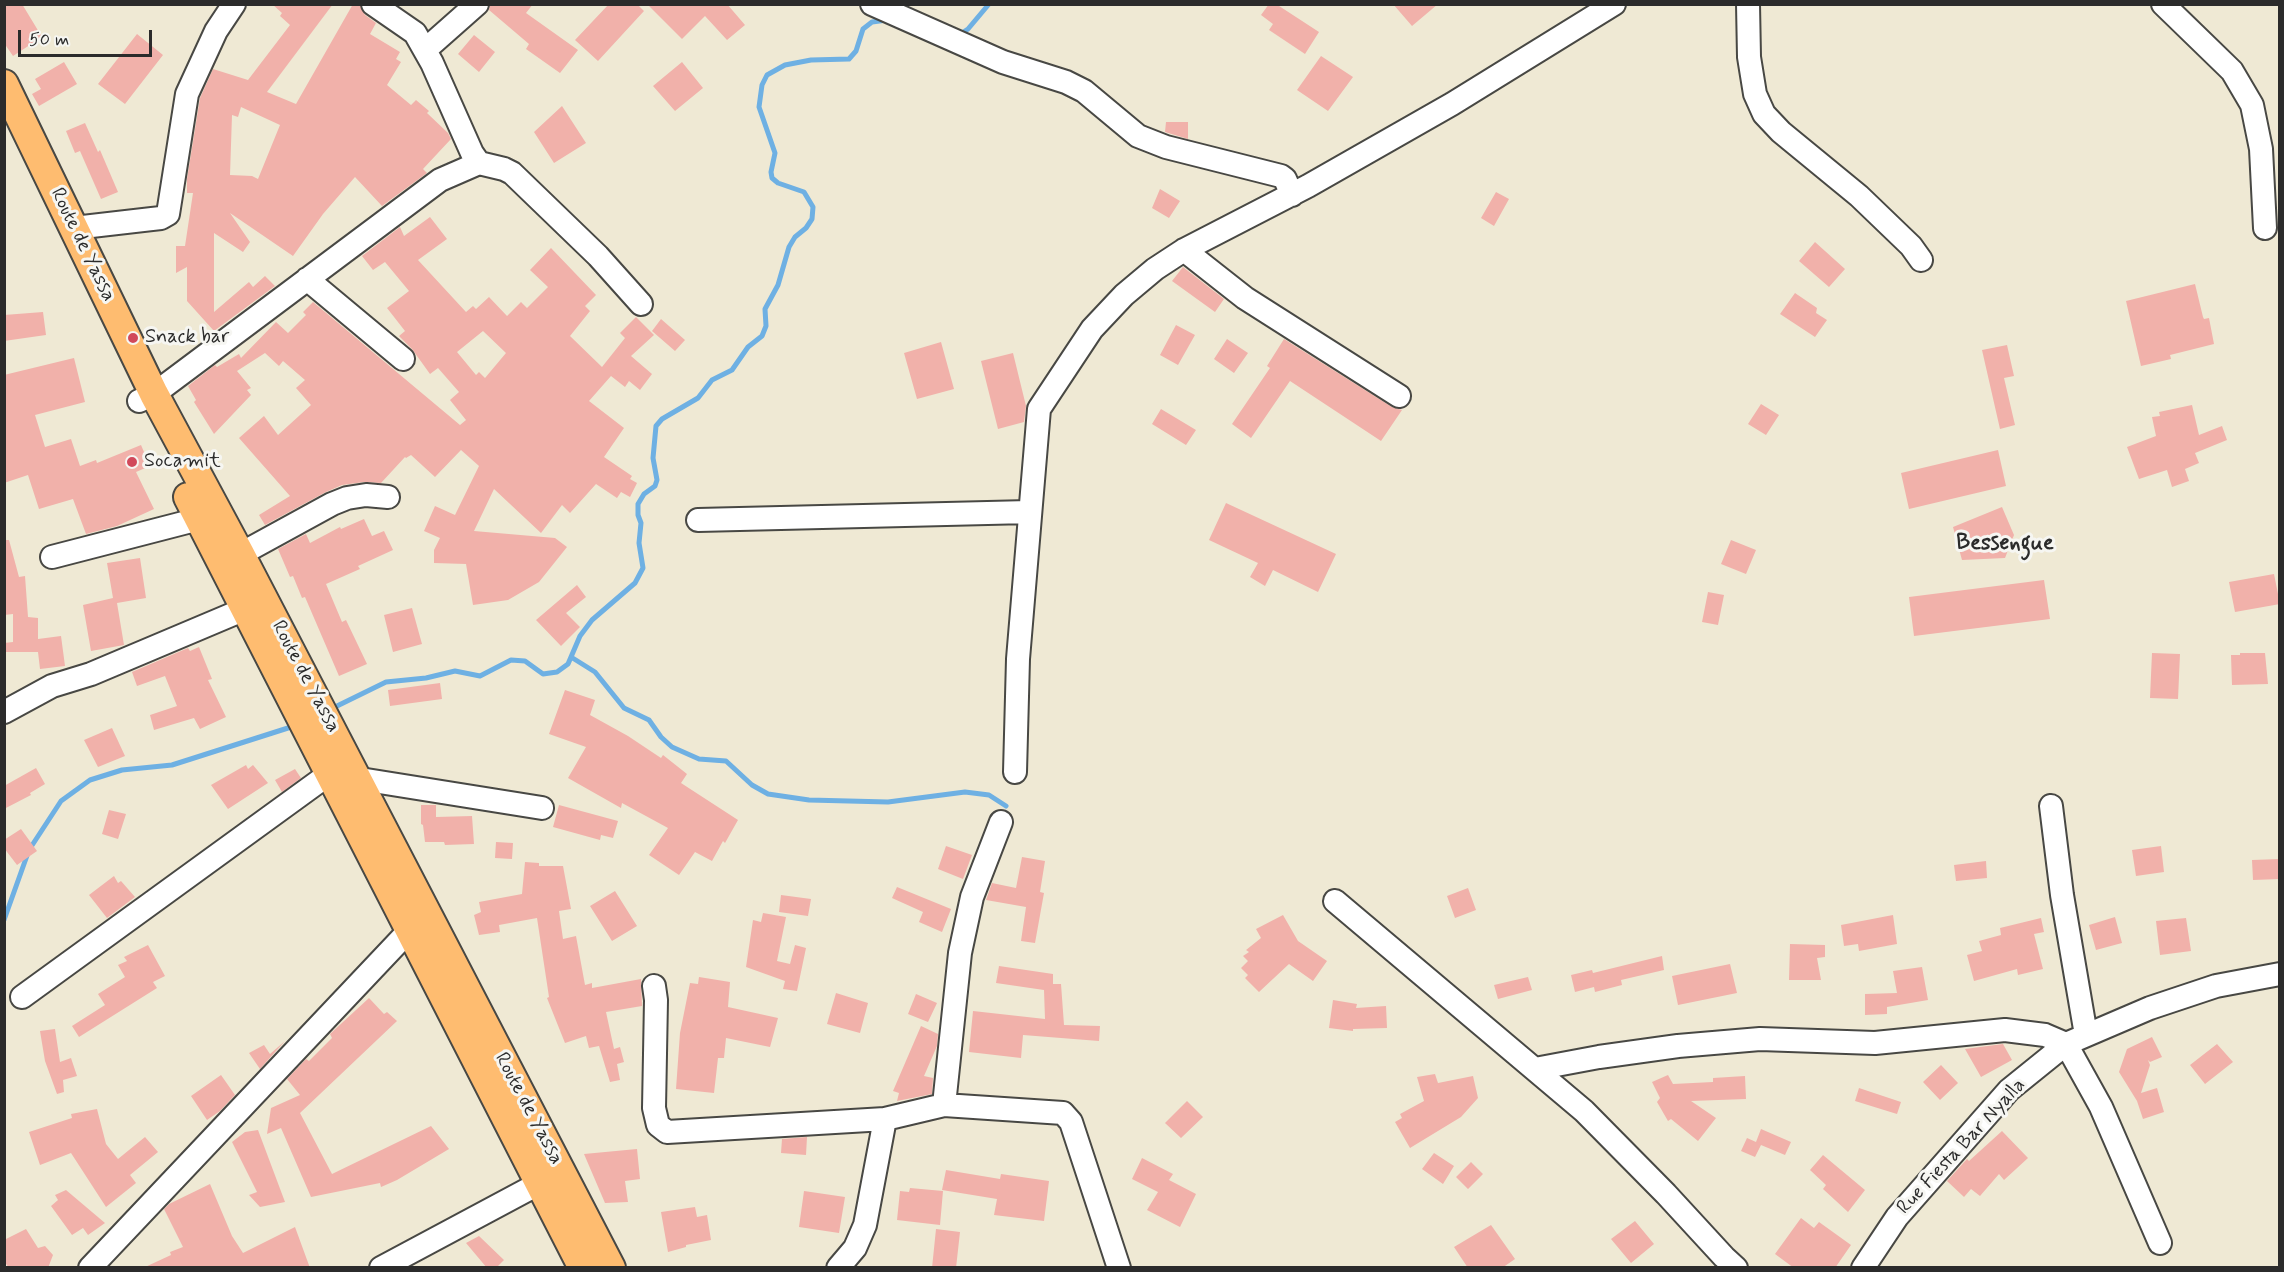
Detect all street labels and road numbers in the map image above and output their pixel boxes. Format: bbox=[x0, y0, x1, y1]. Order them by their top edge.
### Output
street label: Route de Yassa bbox=[44, 184, 120, 306]
street label: Route de Yassa bbox=[265, 617, 345, 737]
street label: Route de Yassa bbox=[488, 1049, 568, 1169]
street label: Rue Fiesta Bar Nyalla bbox=[1893, 1074, 2031, 1220]

